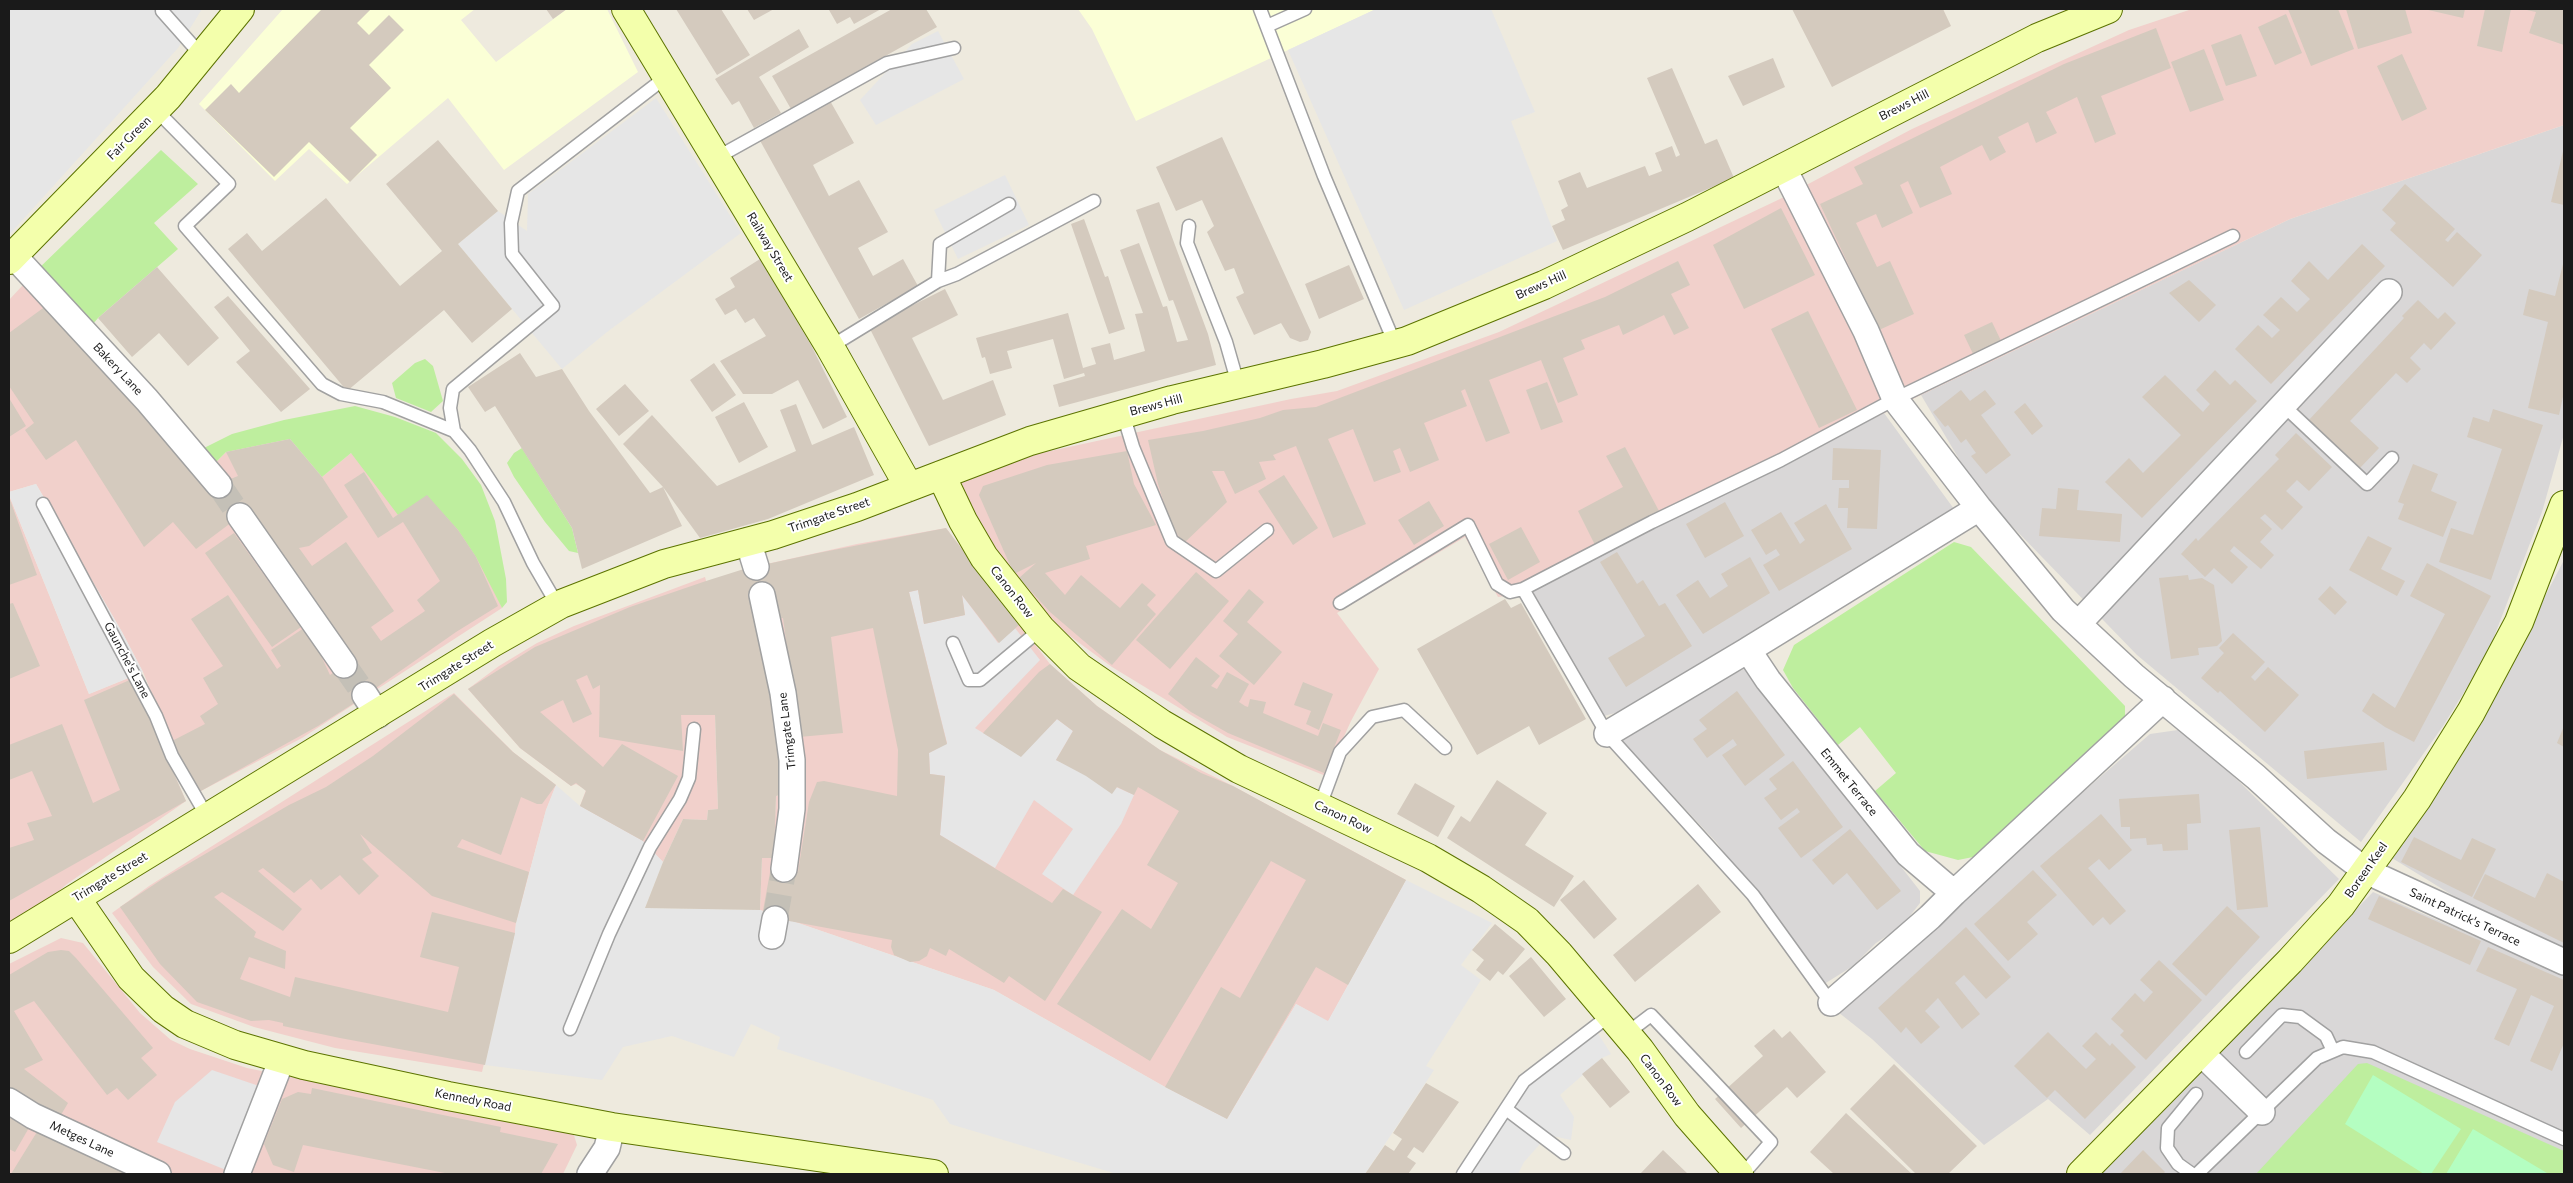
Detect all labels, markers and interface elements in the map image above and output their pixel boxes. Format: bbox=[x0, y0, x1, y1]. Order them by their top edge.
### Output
street label: Brews Hill bbox=[1877, 86, 1931, 124]
street label: Fair Green bbox=[104, 113, 154, 163]
street label: Railway Street bbox=[744, 210, 796, 284]
street label: Brews Hill bbox=[1513, 267, 1569, 303]
street label: Bakery Lane bbox=[90, 340, 146, 398]
street label: Brews Hill bbox=[1128, 391, 1184, 419]
street label: Trimgate Street bbox=[786, 494, 872, 536]
street label: Canon Row bbox=[987, 563, 1037, 621]
street label: Gaunche's Lane bbox=[101, 619, 153, 701]
street label: Trimgate Street bbox=[416, 637, 496, 695]
street label: Trimgate Lane bbox=[775, 692, 799, 770]
street label: Emmet Terrace bbox=[1817, 745, 1881, 819]
street label: Canon Row bbox=[1312, 797, 1374, 837]
street label: Boreen Keel bbox=[2342, 839, 2390, 901]
street label: Trimgate Street bbox=[70, 849, 150, 905]
street label: Saint Patrick's Terrace bbox=[2407, 885, 2523, 949]
street label: Canon Row bbox=[1637, 1051, 1685, 1109]
street label: Kennedy Road bbox=[434, 1086, 512, 1114]
street label: Metges Lane bbox=[47, 1118, 117, 1160]

